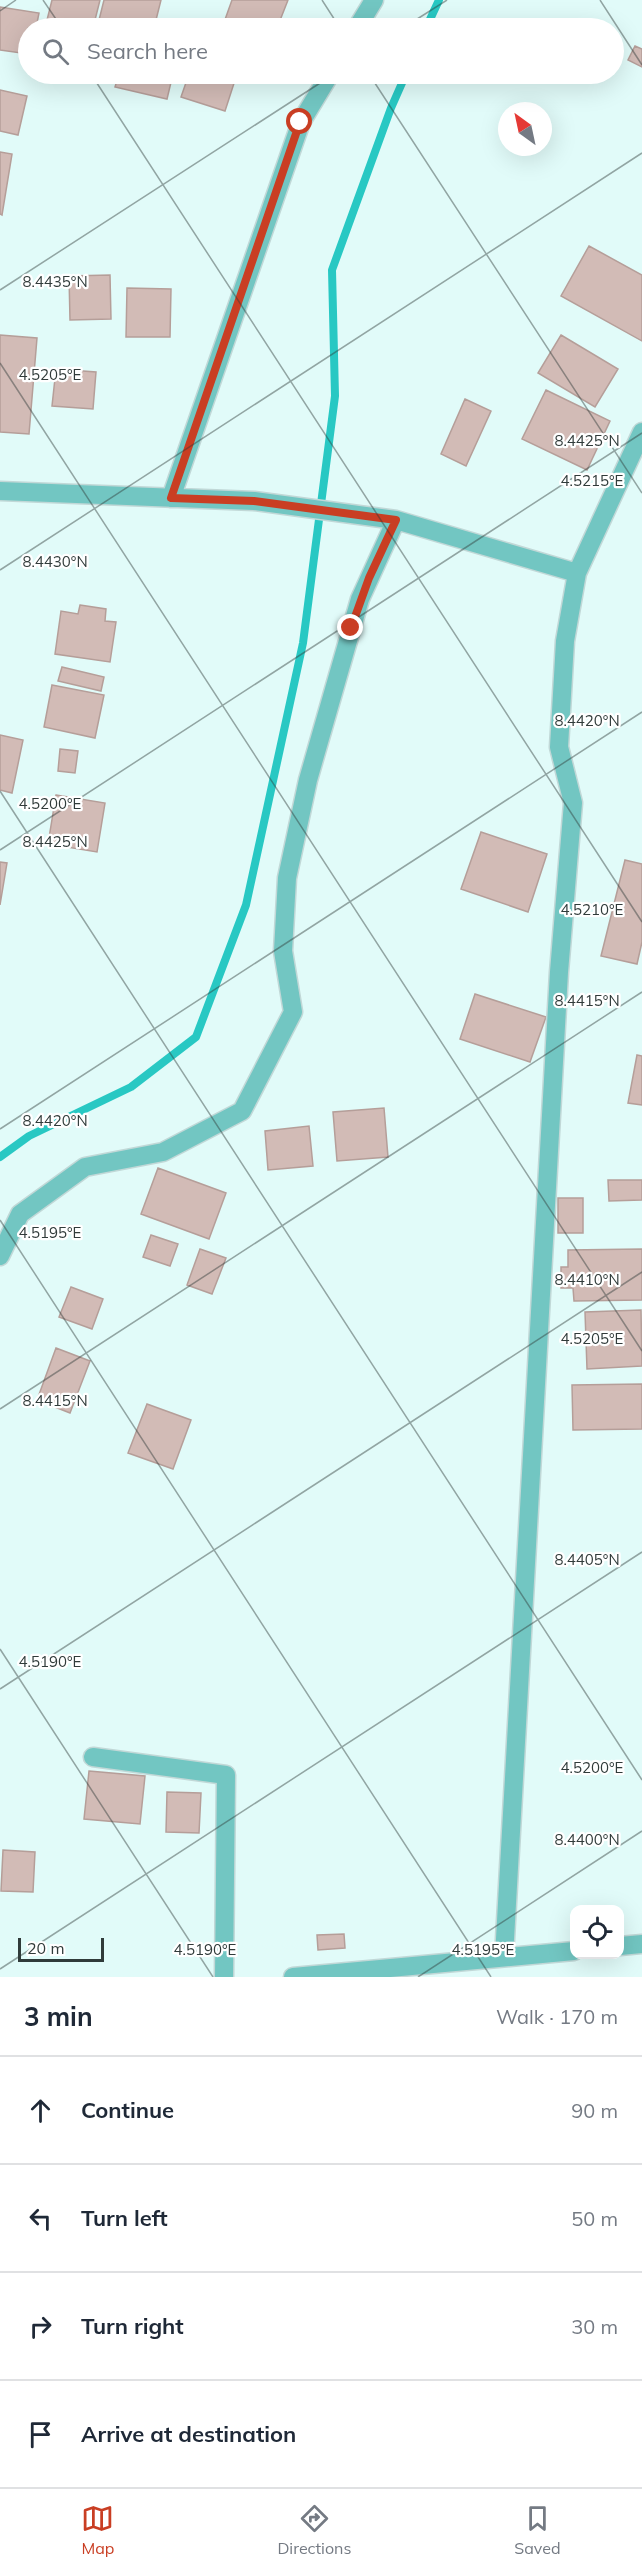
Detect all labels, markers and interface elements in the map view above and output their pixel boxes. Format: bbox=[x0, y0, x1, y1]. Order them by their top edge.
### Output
search box bbox=[18, 18, 624, 84]
icon: search bbox=[39, 35, 72, 68]
text: Search here bbox=[87, 37, 208, 65]
north arrow bbox=[498, 102, 552, 156]
route start bbox=[286, 108, 312, 134]
text: 8.4435°N bbox=[22, 272, 88, 291]
text: 4.5205°E bbox=[19, 365, 82, 384]
text: 8.4425°N bbox=[554, 431, 620, 450]
text: 4.5215°E bbox=[561, 471, 624, 490]
text: 8.4430°N bbox=[22, 552, 88, 571]
route end bbox=[337, 614, 363, 640]
text: 8.4420°N bbox=[554, 711, 620, 730]
text: 4.5200°E bbox=[19, 794, 82, 813]
text: 8.4425°N bbox=[22, 832, 88, 851]
text: 4.5210°E bbox=[561, 900, 624, 919]
text: 8.4415°N bbox=[554, 991, 620, 1010]
text: 8.4420°N bbox=[22, 1111, 88, 1130]
text: 4.5195°E bbox=[19, 1223, 82, 1242]
text: 8.4410°N bbox=[554, 1270, 620, 1289]
text: 4.5205°E bbox=[561, 1329, 624, 1348]
text: 8.4415°N bbox=[22, 1391, 88, 1410]
text: 8.4405°N bbox=[554, 1550, 620, 1569]
text: 4.5190°E bbox=[19, 1652, 82, 1671]
text: 4.5200°E bbox=[561, 1758, 624, 1777]
text: 8.4400°N bbox=[554, 1830, 620, 1849]
map controls bbox=[570, 1905, 624, 1959]
button: locate bbox=[570, 1905, 624, 1959]
scale bar bbox=[18, 1935, 104, 1962]
text: 20 m bbox=[27, 1938, 64, 1958]
text: 4.5190°E bbox=[174, 1940, 237, 1959]
text: 4.5195°E bbox=[452, 1940, 515, 1959]
text: 3 min bbox=[24, 2000, 93, 2033]
text: Walk · 170 m bbox=[496, 2004, 618, 2029]
icon: ahead bbox=[24, 2094, 57, 2127]
text: Continue bbox=[81, 2096, 174, 2124]
text: 90 m bbox=[571, 2098, 618, 2123]
icon: left bbox=[24, 2202, 57, 2235]
text: Turn left bbox=[81, 2204, 168, 2232]
text: 50 m bbox=[571, 2206, 618, 2231]
icon: right bbox=[24, 2310, 57, 2343]
text: Turn right bbox=[81, 2312, 184, 2340]
text: 30 m bbox=[571, 2314, 618, 2339]
icon: arrive bbox=[24, 2418, 57, 2451]
text: Arrive at destination bbox=[81, 2420, 296, 2448]
tab: Map bbox=[81, 2502, 114, 2558]
tab: Directions bbox=[277, 2502, 351, 2558]
tab: Saved bbox=[514, 2502, 561, 2558]

